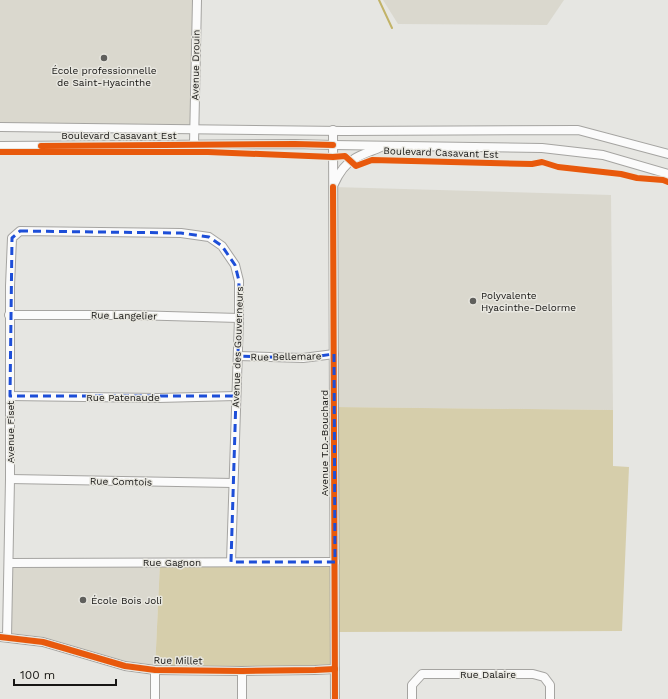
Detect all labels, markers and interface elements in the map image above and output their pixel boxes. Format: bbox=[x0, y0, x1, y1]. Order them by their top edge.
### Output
street label: Avenue Drouin bbox=[189, 29, 202, 101]
marker: École professionnelle de Saint-Hyacinthe bbox=[99, 53, 109, 63]
place label: École professionnelle de Saint-Hyacinthe bbox=[52, 65, 157, 88]
street label: Boulevard Casavant Est bbox=[61, 130, 177, 141]
street label: Boulevard Casavant Est bbox=[383, 145, 500, 160]
street label: Avenue des Gouverneurs bbox=[230, 286, 245, 408]
place label: Polyvalente Hyacinthe-Delorme bbox=[481, 290, 576, 313]
marker: Polyvalente Hyacinthe-Delorme bbox=[468, 296, 478, 306]
street label: Rue Langelier bbox=[91, 309, 157, 322]
street label: Rue Bellemare bbox=[250, 350, 322, 363]
street label: Avenue T.D.-Bouchard bbox=[319, 390, 330, 496]
street label: Rue Patenaude bbox=[86, 392, 160, 403]
street label: Avenue Fiset bbox=[5, 400, 16, 463]
street label: Rue Comtois bbox=[90, 475, 152, 488]
street label: Rue Gagnon bbox=[143, 557, 201, 568]
marker: École Bois Joli bbox=[78, 595, 88, 605]
place label: École Bois Joli bbox=[91, 595, 162, 606]
street label: Rue Millet bbox=[153, 655, 203, 666]
scale bar bbox=[14, 661, 116, 687]
text: 100 m bbox=[20, 668, 55, 682]
street label: Rue Dalaire bbox=[460, 669, 516, 680]

